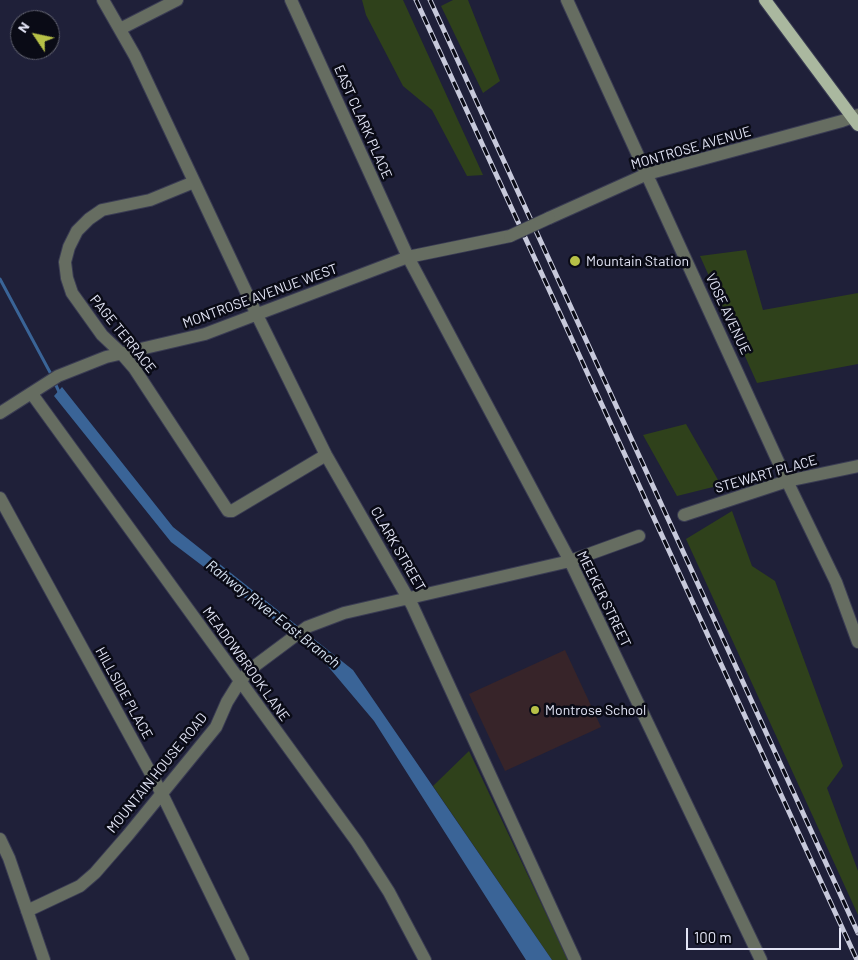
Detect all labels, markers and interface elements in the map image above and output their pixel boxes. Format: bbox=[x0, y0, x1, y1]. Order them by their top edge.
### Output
north arrow bbox=[10, 10, 60, 60]
text: N bbox=[13, 18, 33, 36]
street label: EAST CLARK PLACE bbox=[330, 63, 396, 181]
street label: MONTROSE AVENUE bbox=[629, 123, 753, 173]
place label: Mountain Station bbox=[586, 253, 689, 269]
marker: Mountain Station bbox=[568, 254, 582, 268]
street label: MONTROSE AVENUE WEST bbox=[180, 260, 340, 332]
street label: VOSE AVENUE bbox=[702, 271, 754, 357]
street label: PAGE TERRACE bbox=[86, 292, 160, 376]
street label: STEWART PLACE bbox=[713, 451, 819, 497]
street label: CLARK STREET bbox=[367, 504, 429, 594]
street label: MEEKER STREET bbox=[574, 548, 634, 650]
water label: Rahway River East Branch bbox=[203, 556, 343, 672]
street label: MEADOWBROOK LANE bbox=[199, 604, 293, 724]
street label: HILLSIDE PLACE bbox=[92, 644, 156, 742]
place label: Montrose School bbox=[545, 702, 646, 718]
marker: Montrose School bbox=[529, 704, 541, 716]
street label: MOUNTAIN HOUSE ROAD bbox=[103, 710, 211, 836]
scale bar bbox=[688, 918, 843, 950]
text: 100 m bbox=[694, 928, 732, 946]

